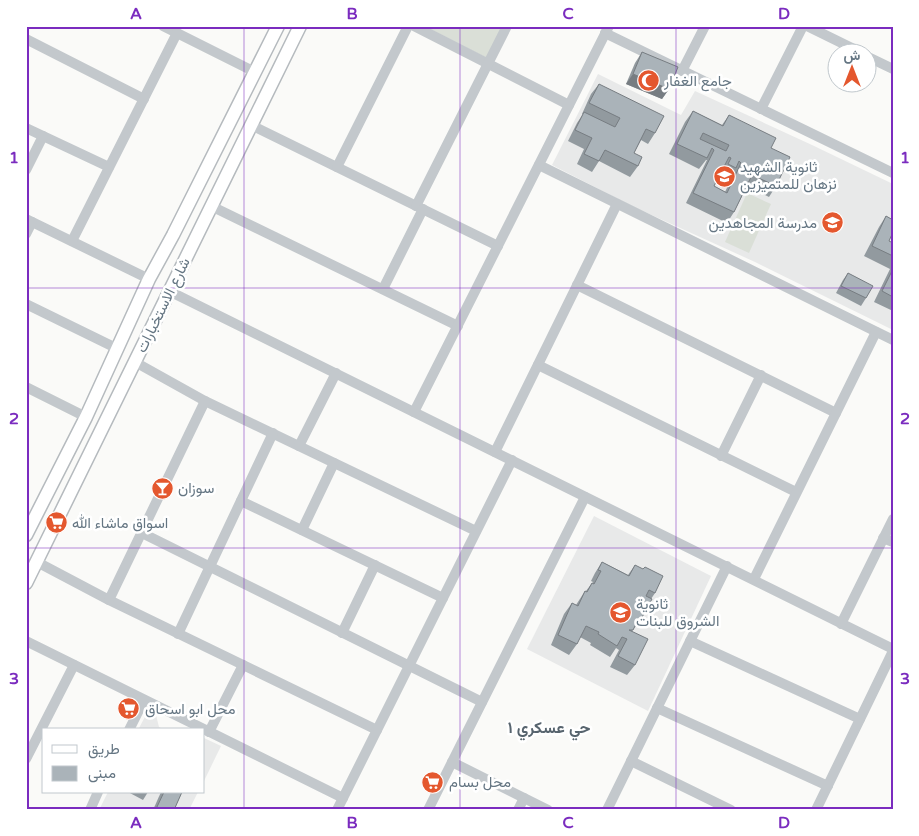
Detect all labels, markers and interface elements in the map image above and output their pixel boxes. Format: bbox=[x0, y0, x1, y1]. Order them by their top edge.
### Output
text: A bbox=[130, 4, 142, 24]
text: B bbox=[346, 4, 358, 24]
text: C bbox=[562, 4, 574, 24]
text: D bbox=[778, 4, 790, 24]
north arrow bbox=[826, 42, 876, 92]
text: ش bbox=[844, 47, 861, 64]
mosque icon: جامع الغفار bbox=[636, 69, 660, 93]
place label: جامع الغفار bbox=[663, 72, 732, 92]
text: 1 bbox=[9, 148, 19, 168]
text: 1 bbox=[900, 148, 910, 168]
place label: ثانوية الشهيد نزهان للمتميزين bbox=[740, 158, 837, 194]
school or university icon: ثانوية الشهيد نزهان للمتميزين bbox=[712, 164, 736, 188]
school or university icon: مدرسة المجاهدين bbox=[821, 211, 845, 235]
place label: مدرسة المجاهدين bbox=[709, 214, 817, 233]
street label: شارع الاستخبارات bbox=[132, 254, 196, 356]
text: 2 bbox=[9, 409, 19, 429]
text: 2 bbox=[900, 409, 910, 429]
bar icon: سوزان bbox=[150, 476, 174, 500]
place label: سوزان bbox=[178, 479, 214, 497]
supermarket icon: اسواق ماشاء الله bbox=[44, 511, 68, 535]
place label: اسواق ماشاء الله bbox=[72, 514, 168, 532]
place label: ثانوية الشروق للبنات bbox=[636, 595, 719, 630]
school or university icon: ثانوية الشروق للبنات bbox=[608, 601, 632, 625]
text: 3 bbox=[9, 669, 19, 689]
text: 3 bbox=[900, 669, 910, 689]
supermarket icon: محل ابو اسحاق bbox=[117, 697, 141, 721]
place label: محل ابو اسحاق bbox=[145, 700, 236, 718]
district label: حي عسكري ١ bbox=[508, 718, 590, 741]
legend bbox=[42, 728, 205, 794]
text: طريق bbox=[88, 740, 120, 759]
text: مبنى bbox=[88, 764, 116, 783]
supermarket icon: محل بسام bbox=[421, 770, 445, 794]
place label: محل بسام bbox=[449, 773, 511, 792]
text: A bbox=[130, 813, 142, 833]
text: B bbox=[346, 813, 358, 833]
text: C bbox=[562, 813, 574, 833]
text: D bbox=[778, 813, 790, 833]

